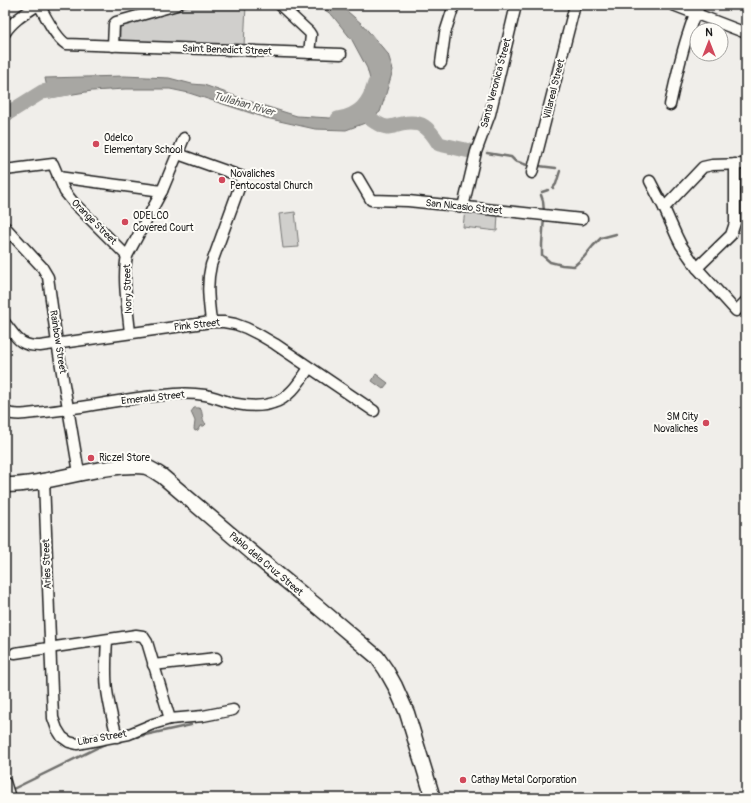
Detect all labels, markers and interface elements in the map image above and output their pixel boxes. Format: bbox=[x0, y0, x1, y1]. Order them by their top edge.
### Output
north arrow bbox=[689, 22, 729, 62]
text: N bbox=[705, 26, 713, 39]
street label: Santa Veronica Street bbox=[478, 36, 514, 129]
street label: Saint Benedict Street bbox=[182, 42, 273, 58]
street label: Villareal Street bbox=[541, 57, 568, 120]
water label: Tullahan River bbox=[212, 89, 278, 120]
place label: Odelco Elementary School bbox=[104, 132, 183, 156]
marker: Odelco Elementary School bbox=[91, 139, 101, 149]
place label: Novaliches Pentocostal Church bbox=[230, 168, 313, 192]
marker: Novaliches Pentocostal Church bbox=[217, 175, 227, 185]
street label: Orange Street bbox=[69, 197, 120, 248]
street label: San Nicasio Street bbox=[425, 197, 504, 217]
place label: ODELCO Covered Court bbox=[133, 210, 194, 234]
marker: ODELCO Covered Court bbox=[120, 217, 130, 227]
street label: Ivory Street bbox=[121, 263, 135, 314]
street label: Rainbow Street bbox=[47, 309, 69, 376]
street label: Pink Street bbox=[173, 317, 222, 333]
street label: Emerald Street bbox=[121, 389, 186, 407]
place label: SM City Novaliches bbox=[653, 411, 699, 435]
marker: SM City Novaliches bbox=[701, 418, 711, 428]
place label: Riczel Store bbox=[99, 452, 150, 464]
marker: Riczel Store bbox=[86, 453, 96, 463]
street label: Pablo dela Cruz Street bbox=[227, 530, 306, 599]
street label: Aries Street bbox=[40, 538, 54, 589]
street label: Libra Street bbox=[76, 728, 129, 748]
place label: Cathay Metal Corporation bbox=[471, 774, 577, 786]
marker: Cathay Metal Corporation bbox=[458, 775, 468, 785]

